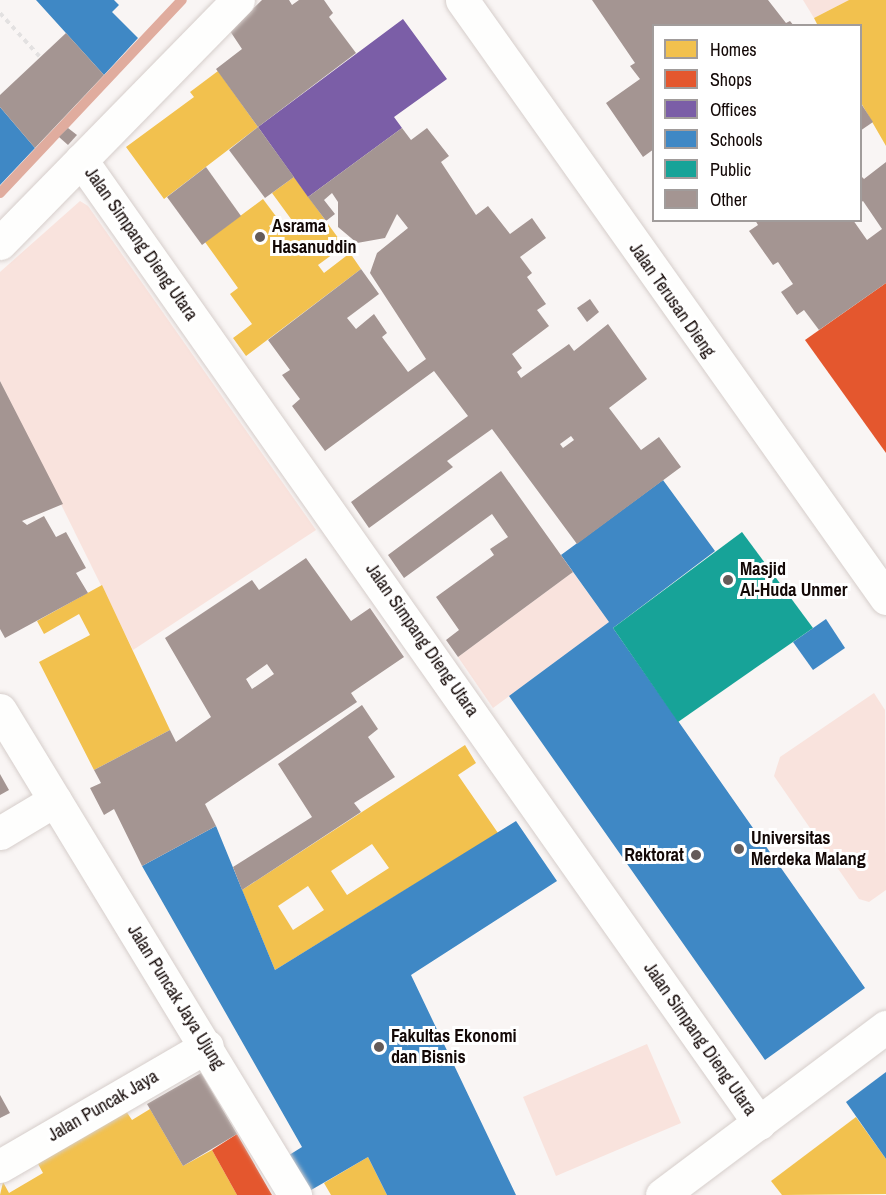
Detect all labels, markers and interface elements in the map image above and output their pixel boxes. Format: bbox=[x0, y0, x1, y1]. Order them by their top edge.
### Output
legend bbox=[652, 24, 862, 222]
text: Homes bbox=[710, 37, 757, 62]
text: Shops bbox=[710, 67, 752, 92]
text: Offices bbox=[710, 97, 757, 122]
text: Schools bbox=[710, 127, 763, 152]
text: Public bbox=[710, 157, 751, 182]
street label: Jalan Simpang Dieng Utara bbox=[80, 163, 202, 325]
text: Other bbox=[710, 187, 747, 212]
place label: Asrama Hasanuddin bbox=[272, 216, 356, 258]
marker: Asrama Hasanuddin bbox=[253, 230, 267, 244]
street label: Jalan Terusan Dieng bbox=[624, 238, 720, 362]
street label: Jalan Simpang Dieng Utara bbox=[361, 559, 483, 721]
place label: Masjid Al-Huda Unmer bbox=[740, 559, 847, 602]
marker: Masjid Al-Huda Unmer bbox=[721, 573, 735, 587]
place label: Universitas Merdeka Malang bbox=[751, 828, 866, 870]
marker: Universitas Merdeka Malang bbox=[732, 842, 746, 856]
place label: Rektorat bbox=[624, 844, 684, 866]
marker: Rektorat bbox=[689, 848, 703, 862]
street label: Jalan Puncak Jaya Ujung bbox=[123, 921, 229, 1073]
street label: Jalan Simpang Dieng Utara bbox=[639, 958, 761, 1120]
place label: Fakultas Ekonomi dan Bisnis bbox=[391, 1026, 517, 1068]
marker: Fakultas Ekonomi dan Bisnis bbox=[372, 1040, 386, 1054]
street label: Jalan Puncak Jaya bbox=[44, 1066, 162, 1146]

